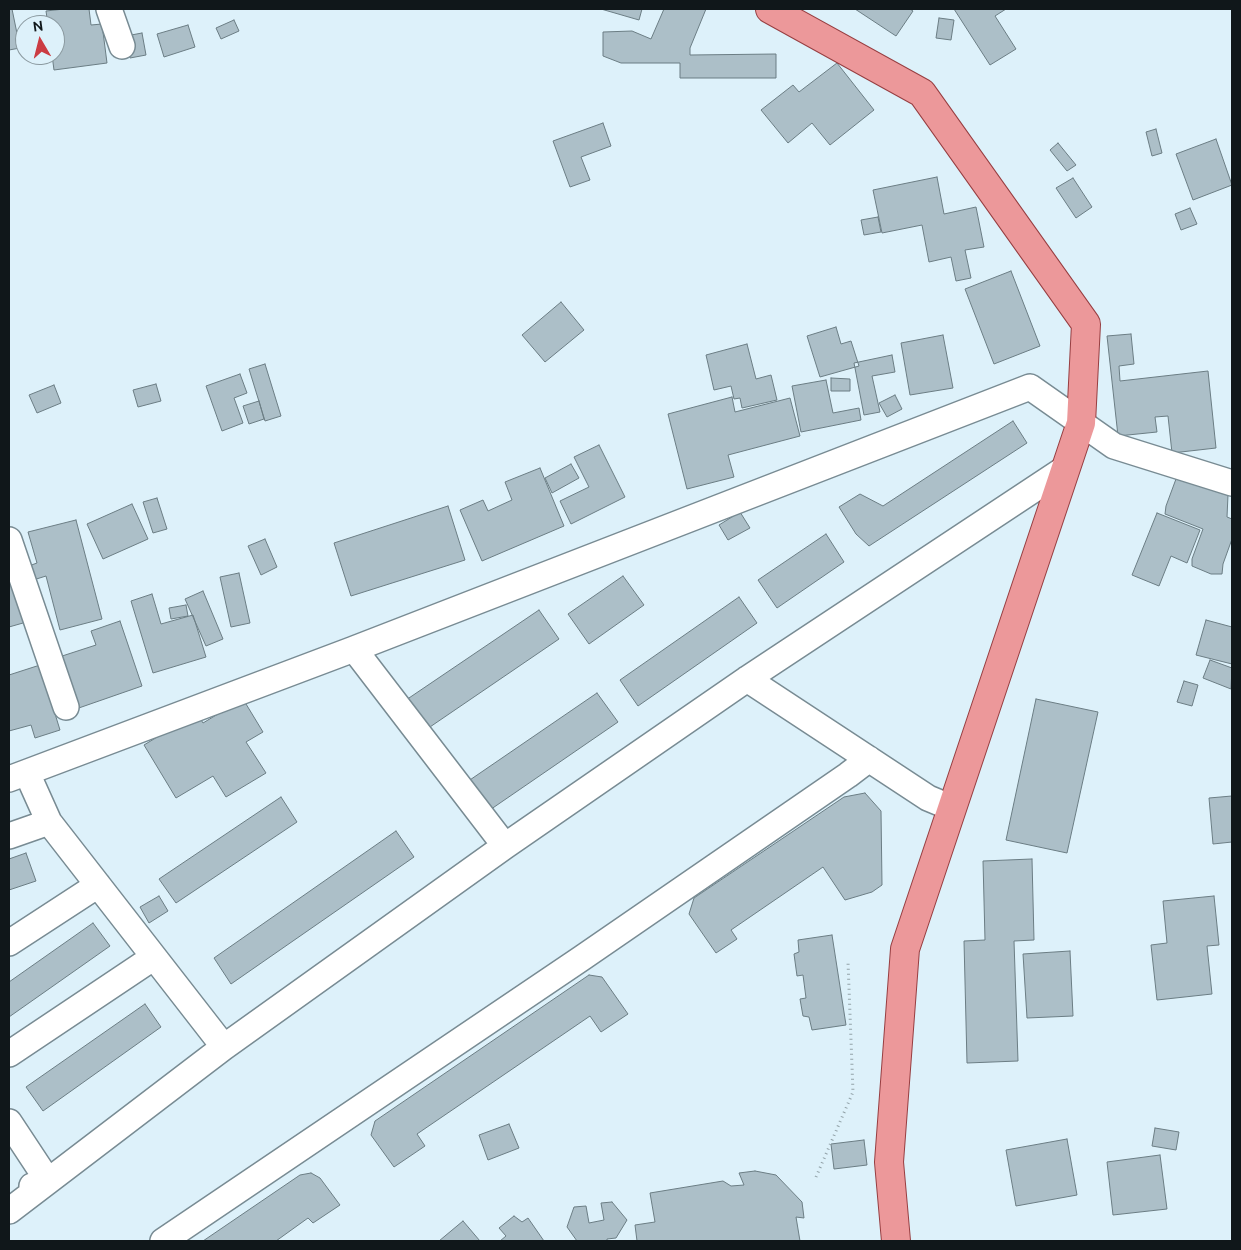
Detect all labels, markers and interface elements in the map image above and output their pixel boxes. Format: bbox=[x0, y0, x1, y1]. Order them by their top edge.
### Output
north arrow bbox=[15, 15, 65, 65]
text: N bbox=[32, 17, 44, 35]

